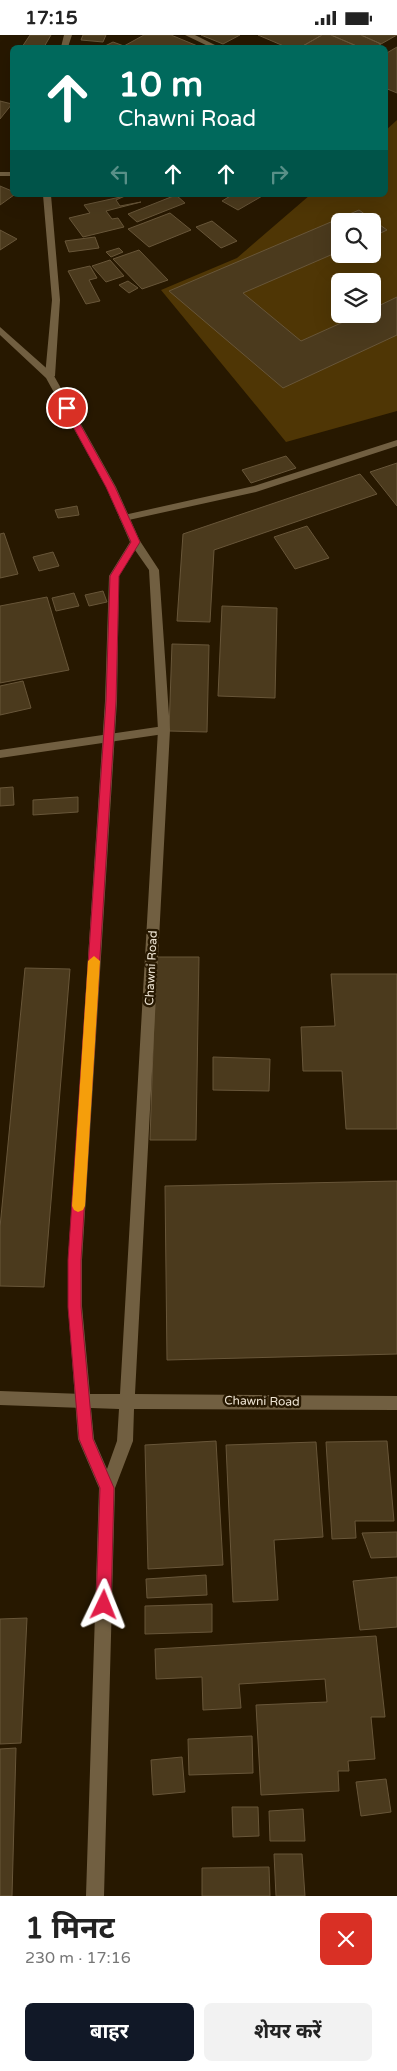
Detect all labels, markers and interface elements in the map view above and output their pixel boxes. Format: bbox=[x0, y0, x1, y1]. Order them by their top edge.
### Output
text: 17:15 bbox=[25, 7, 78, 29]
text: 10 m bbox=[118, 64, 203, 106]
icon: ahead bbox=[35, 65, 100, 130]
text: Chawni Road bbox=[118, 106, 256, 132]
icon: left bbox=[106, 160, 134, 188]
icon: ahead bbox=[159, 160, 187, 188]
icon: ahead bbox=[212, 160, 240, 188]
icon: right bbox=[265, 160, 293, 188]
map controls bbox=[331, 213, 381, 323]
button: search bbox=[331, 213, 381, 263]
button: layers bbox=[331, 273, 381, 323]
pin bbox=[46, 387, 88, 429]
icon: arrive bbox=[53, 394, 81, 422]
street label: Chawni Road bbox=[142, 930, 160, 1006]
street label: Chawni Road bbox=[224, 1393, 300, 1409]
position arrow bbox=[77, 1578, 129, 1630]
text: 1 मिनट bbox=[25, 1910, 115, 1947]
button: close bbox=[320, 1913, 372, 1965]
text: 230 m · 17:16 bbox=[25, 1948, 131, 1968]
button: बाहर bbox=[25, 2003, 194, 2061]
button: शेयर करें bbox=[204, 2003, 372, 2061]

